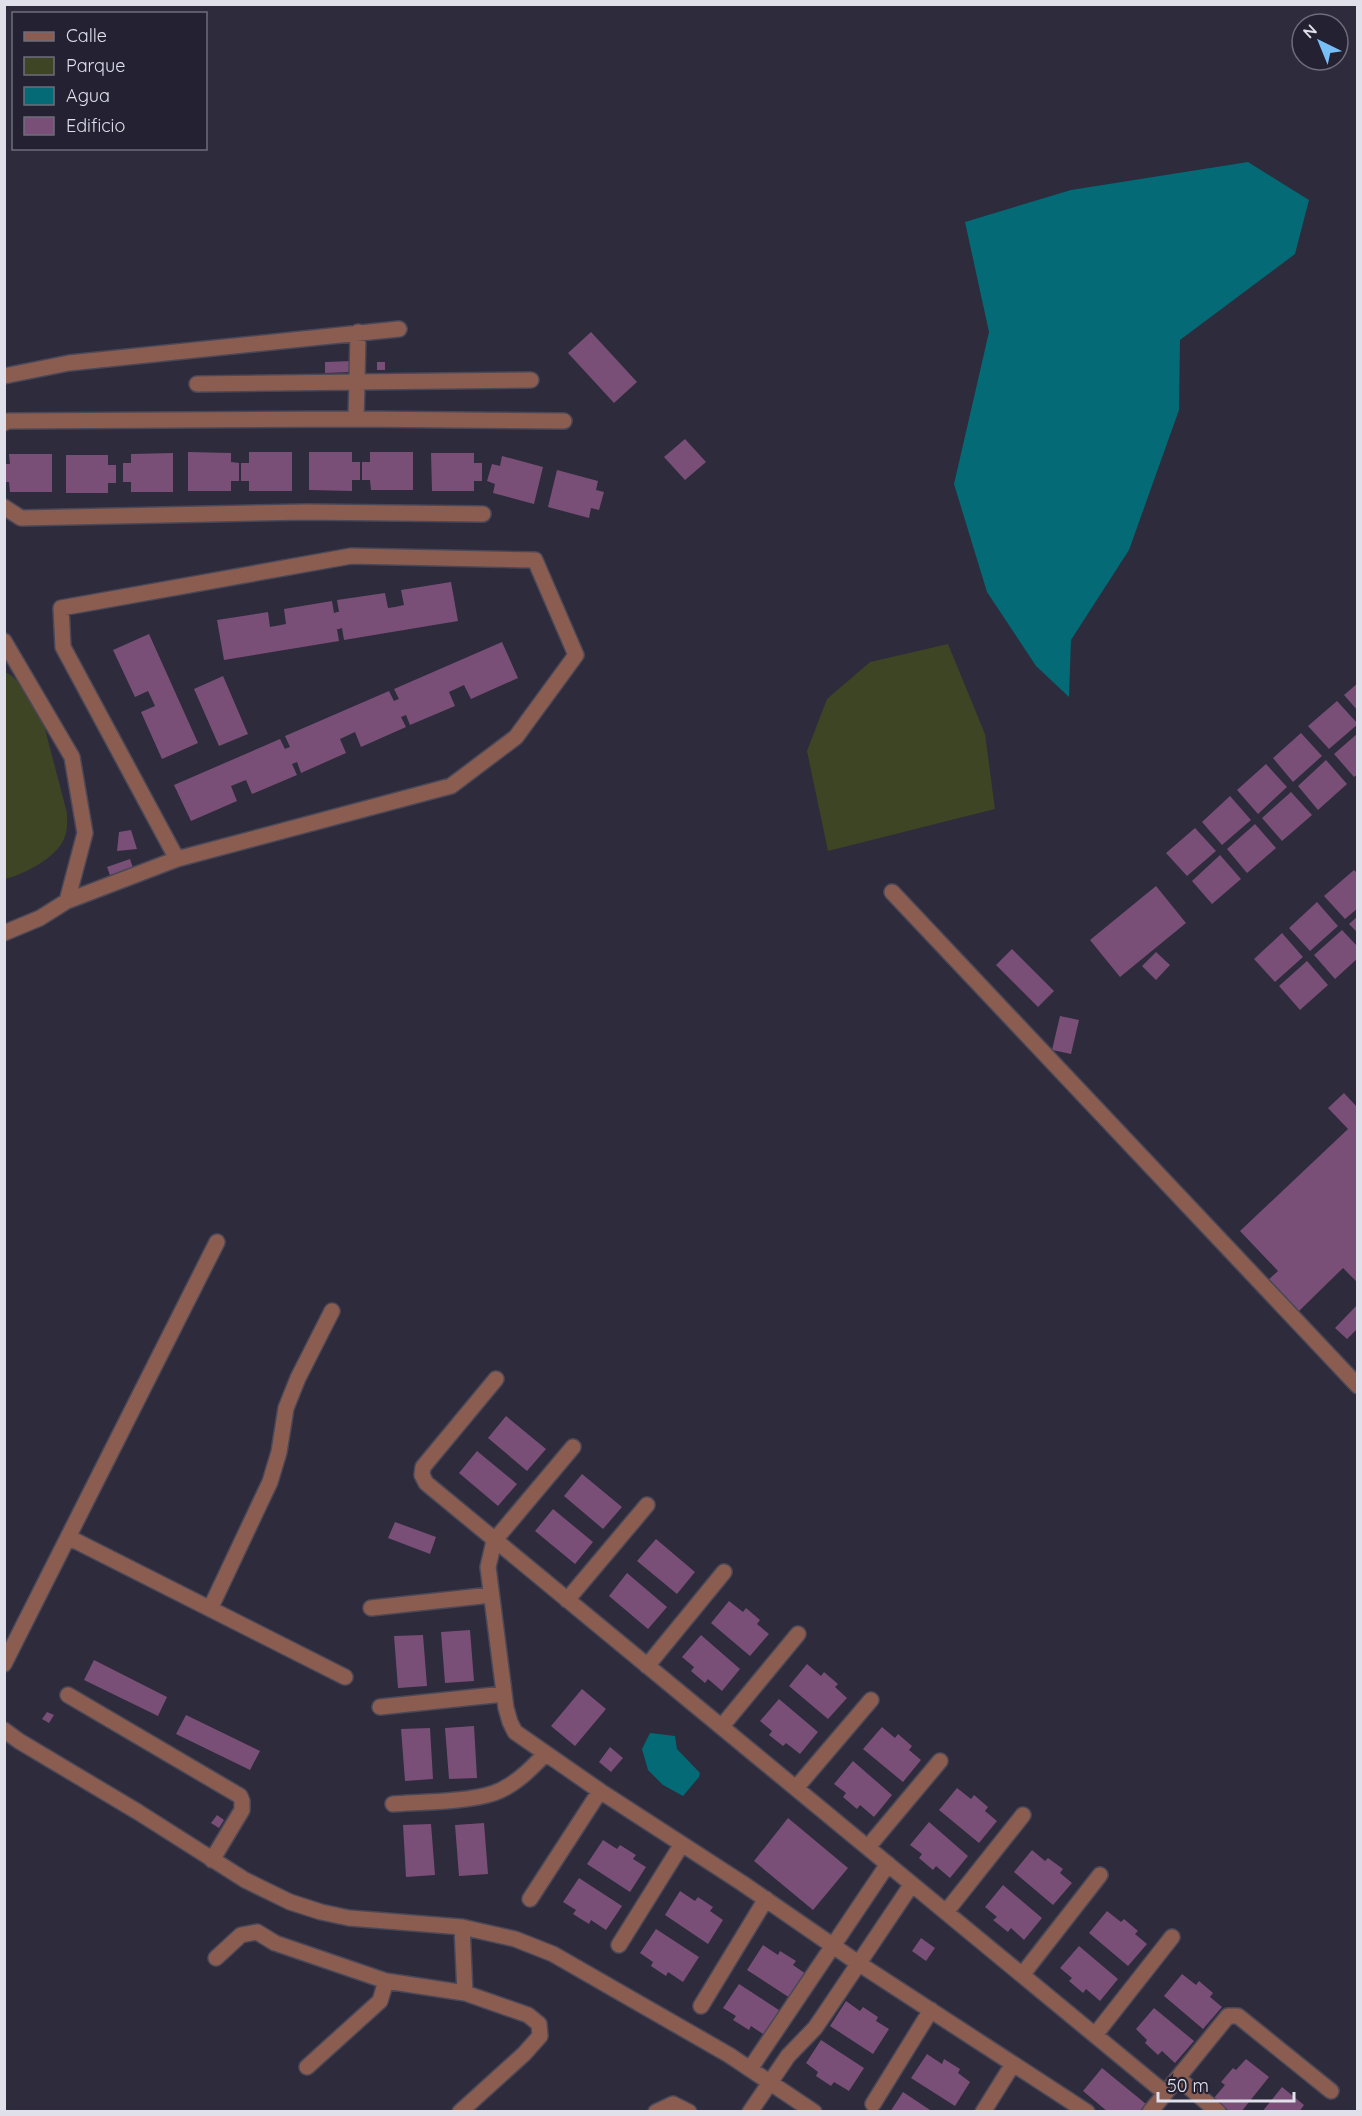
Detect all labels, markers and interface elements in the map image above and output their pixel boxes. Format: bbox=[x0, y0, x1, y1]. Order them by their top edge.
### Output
legend bbox=[12, 12, 207, 150]
north arrow bbox=[1290, 12, 1350, 72]
text: N bbox=[1299, 20, 1321, 42]
text: Calle bbox=[66, 24, 107, 47]
text: Parque bbox=[66, 54, 125, 77]
text: Agua bbox=[66, 84, 110, 107]
text: Edificio bbox=[66, 114, 125, 137]
scale bar bbox=[1158, 2065, 1294, 2103]
text: 50 m bbox=[1167, 2074, 1209, 2097]

